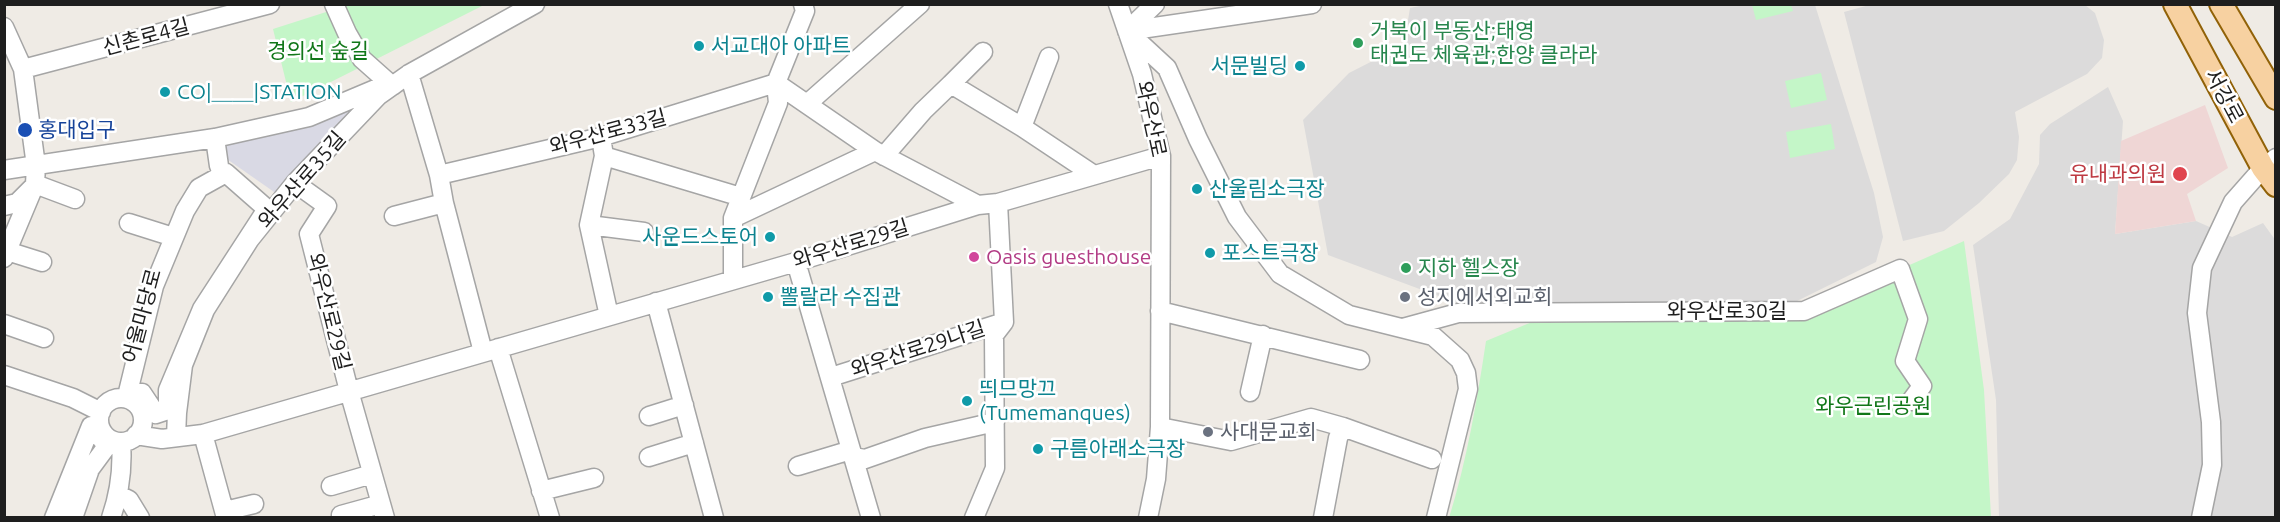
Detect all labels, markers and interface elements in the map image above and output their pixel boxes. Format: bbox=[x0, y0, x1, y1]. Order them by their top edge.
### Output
street label: 신촌로4길 bbox=[100, 13, 192, 61]
place label: 거북이 부동산;태영 태권도 체육관;한양 클라라 bbox=[1370, 18, 1597, 68]
place label: 서교대아 아파트 bbox=[711, 33, 851, 59]
marker: 거북이 부동산;태영 태권도 체육관;한양 클라라 bbox=[1351, 36, 1365, 50]
park label: 경의선 숲길 bbox=[267, 38, 369, 64]
marker: 서교대아 아파트 bbox=[692, 39, 706, 53]
place label: 서문빌딩 bbox=[1211, 53, 1288, 79]
marker: 서문빌딩 bbox=[1293, 59, 1307, 73]
street label: 서강로 bbox=[2199, 64, 2249, 128]
place label: CO|＿＿|STATION bbox=[177, 79, 342, 105]
street label: 와우산로 bbox=[1131, 79, 1171, 159]
marker: CO|＿＿|STATION bbox=[158, 85, 172, 99]
street label: 와우산로33길 bbox=[547, 104, 669, 160]
place label: 홍대입구 bbox=[38, 117, 115, 143]
marker: 홍대입구 bbox=[16, 121, 34, 139]
street label: 와우산로35길 bbox=[253, 126, 351, 234]
place label: 유내과의원 bbox=[2069, 161, 2166, 187]
marker: 유내과의원 bbox=[2171, 165, 2189, 183]
place label: 산울림소극장 bbox=[1209, 176, 1325, 202]
marker: 산울림소극장 bbox=[1190, 182, 1204, 196]
street label: 와우산로29길 bbox=[790, 214, 912, 274]
place label: 사운드스토어 bbox=[642, 224, 758, 250]
marker: 사운드스토어 bbox=[763, 230, 777, 244]
place label: 포스트극장 bbox=[1222, 240, 1319, 266]
place label: Oasis guesthouse bbox=[986, 244, 1151, 270]
marker: 포스트극장 bbox=[1203, 246, 1217, 260]
marker: Oasis guesthouse bbox=[967, 250, 981, 264]
street label: 와우산로29길 bbox=[302, 251, 356, 373]
place label: 지하 헬스장 bbox=[1418, 255, 1519, 281]
marker: 지하 헬스장 bbox=[1399, 261, 1413, 275]
street label: 어울마당로 bbox=[117, 266, 167, 366]
place label: 뽈랄라 수집관 bbox=[780, 284, 901, 310]
place label: 성지에서외교회 bbox=[1417, 284, 1552, 310]
marker: 뽈랄라 수집관 bbox=[761, 290, 775, 304]
marker: 성지에서외교회 bbox=[1398, 290, 1412, 304]
street label: 와우산로30길 bbox=[1667, 298, 1787, 324]
street label: 와우산로29나길 bbox=[848, 315, 988, 383]
place label: 띄므망끄 (Tumemanques) bbox=[979, 376, 1131, 426]
park label: 와우근린공원 bbox=[1815, 393, 1931, 419]
marker: 띄므망끄 (Tumemanques) bbox=[960, 394, 974, 408]
place label: 사대문교회 bbox=[1220, 419, 1317, 445]
marker: 사대문교회 bbox=[1201, 425, 1215, 439]
place label: 구름아래소극장 bbox=[1050, 436, 1185, 462]
marker: 구름아래소극장 bbox=[1031, 442, 1045, 456]

